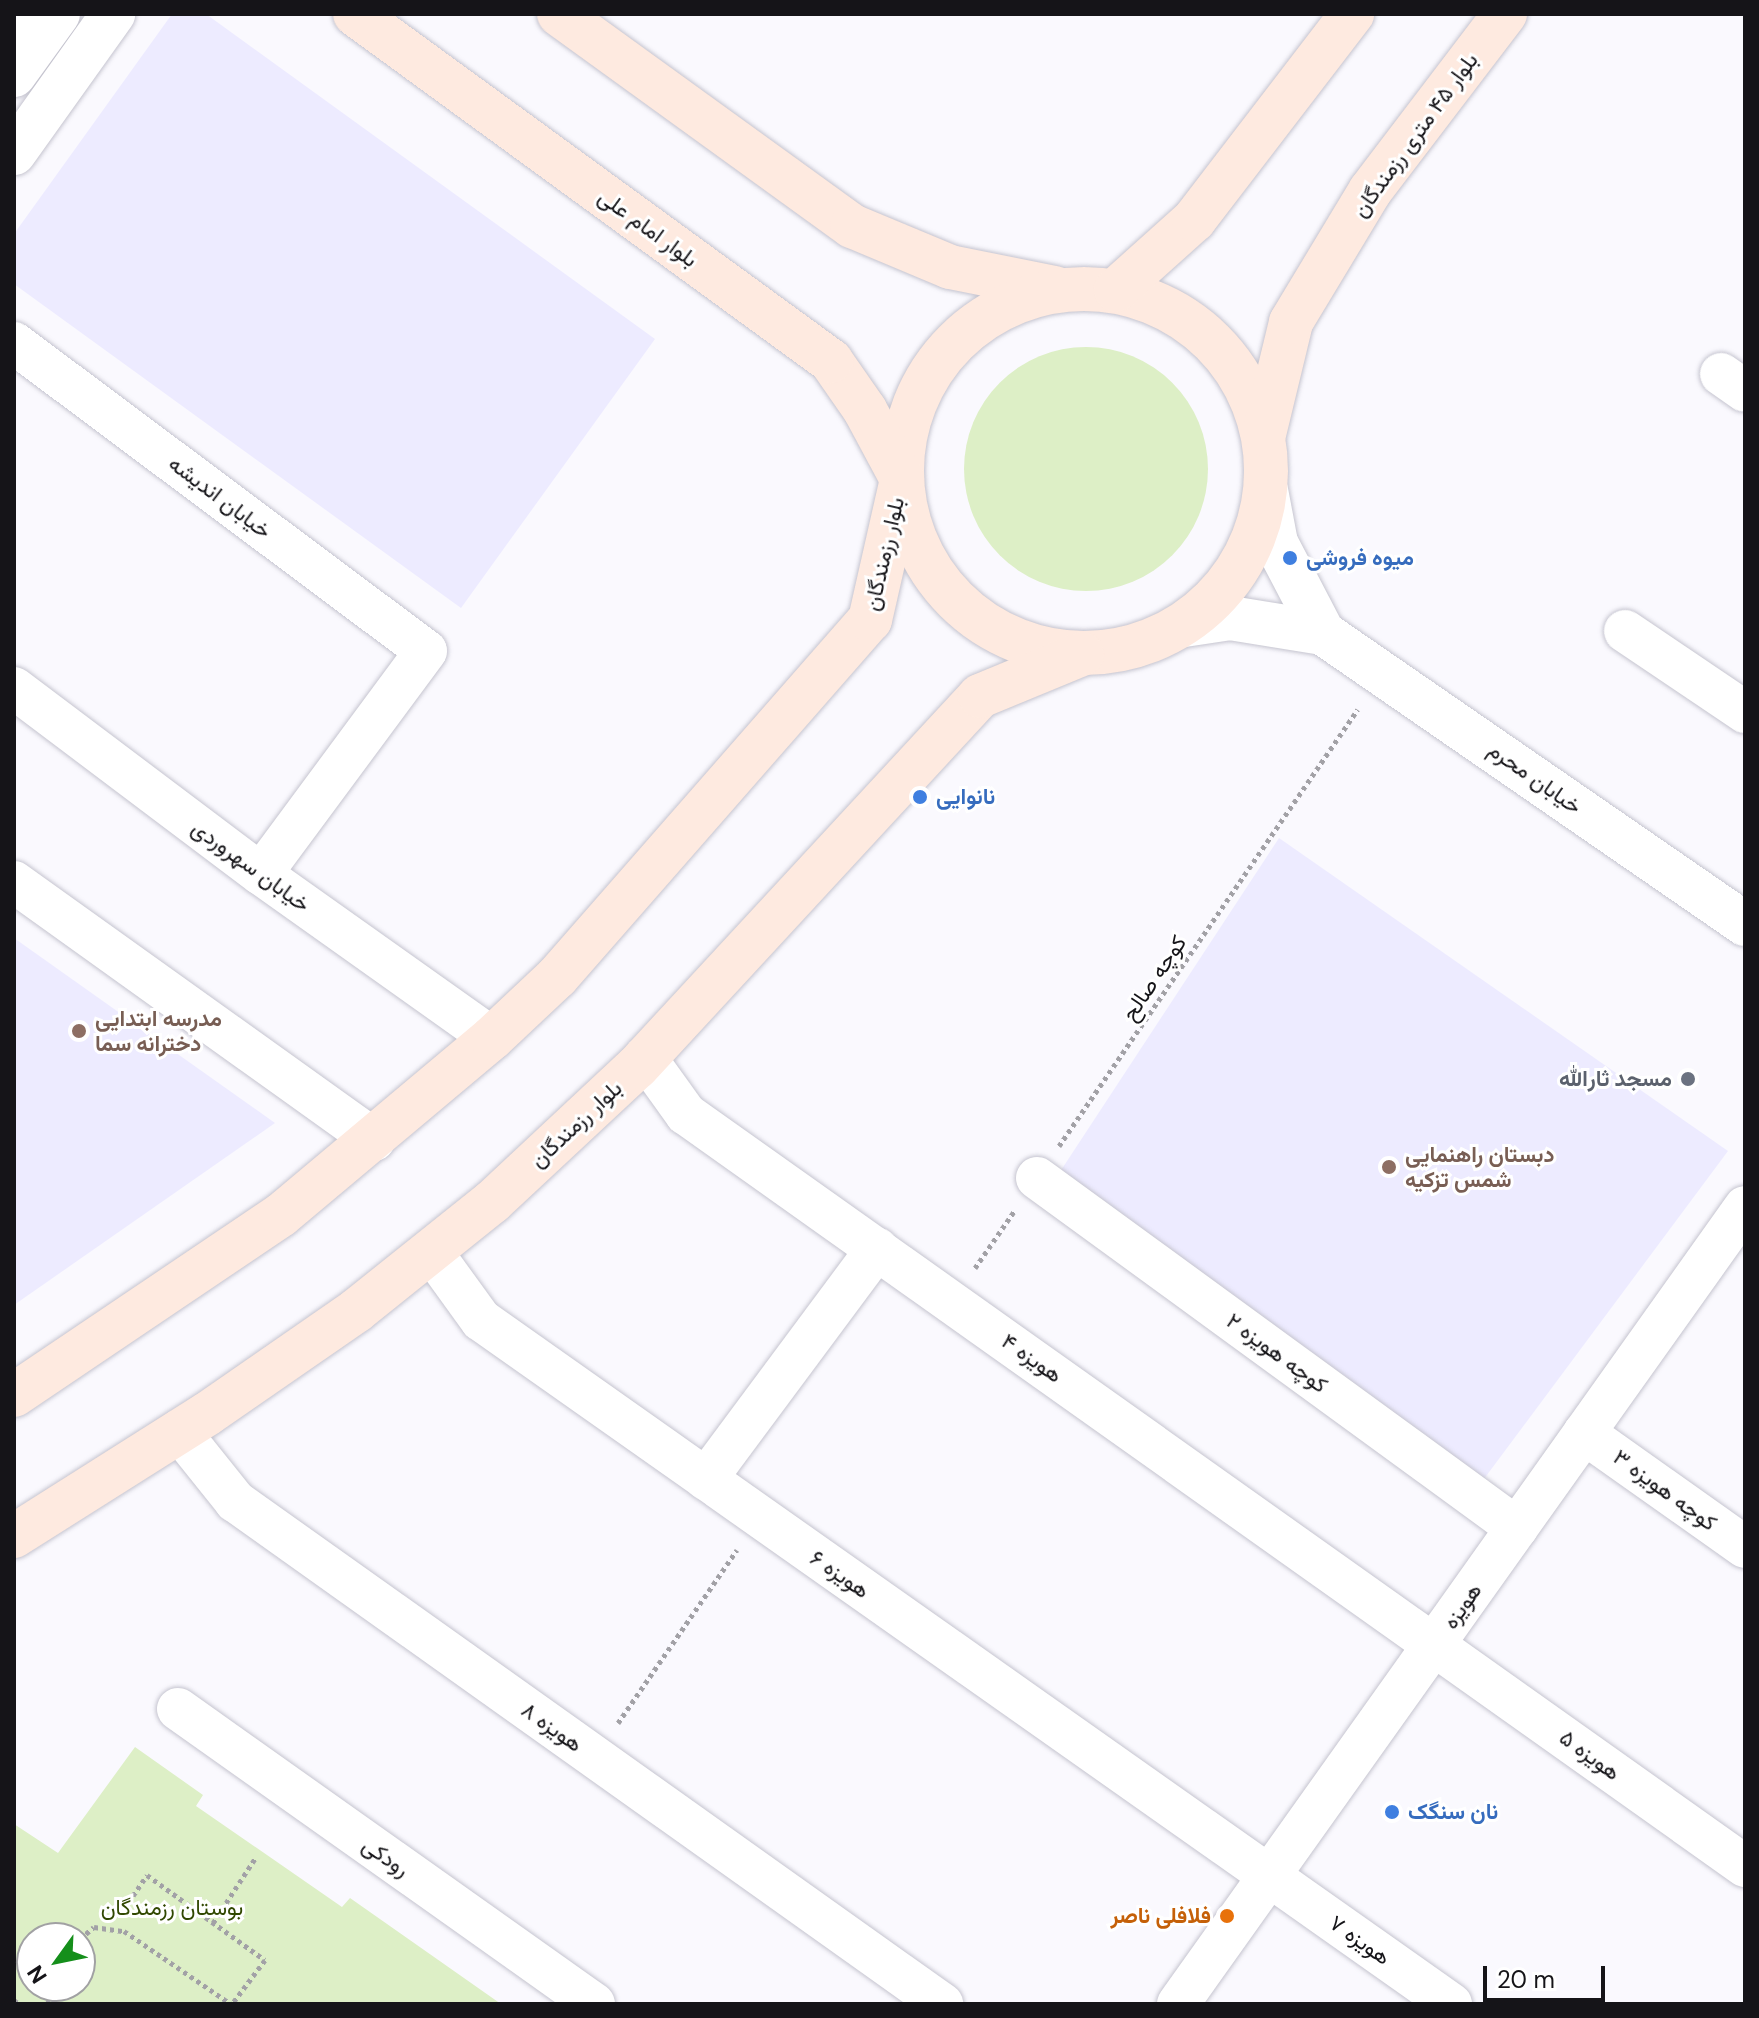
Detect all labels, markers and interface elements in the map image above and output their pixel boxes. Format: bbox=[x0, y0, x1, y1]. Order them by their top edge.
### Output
street label: بلوار ۴۵ متری رزمندگان bbox=[1347, 48, 1483, 222]
street label: بلوار امام على bbox=[593, 183, 703, 273]
street label: خیابان اندیشه bbox=[164, 450, 276, 544]
street label: بلوار رزمندگان bbox=[858, 495, 910, 613]
place label: میوه فروشی bbox=[1306, 545, 1414, 571]
marker: میوه فروشی bbox=[1281, 549, 1299, 567]
street label: خیابان محرم bbox=[1483, 736, 1587, 820]
place label: نانوایی bbox=[936, 784, 995, 810]
marker: نانوایی bbox=[911, 788, 929, 806]
street label: خیابان سهروردی bbox=[187, 814, 315, 918]
street label: کوچه صالح bbox=[1116, 930, 1192, 1026]
place label: مدرسه ابتدایی دخترانه سما bbox=[95, 1005, 222, 1056]
marker: مدرسه ابتدایی دخترانه سما bbox=[70, 1022, 88, 1040]
place label: مسجد ثارالله bbox=[1559, 1066, 1672, 1092]
marker: مسجد ثارالله bbox=[1679, 1070, 1697, 1088]
street label: بلوار رزمندگان bbox=[525, 1075, 627, 1173]
place label: دبستان راهنمایی شمس تزکیه bbox=[1405, 1141, 1555, 1192]
marker: دبستان راهنمایی شمس تزکیه bbox=[1380, 1158, 1398, 1176]
street label: کوچه هویزه ۲ bbox=[1221, 1307, 1333, 1399]
street label: هویزه ۴ bbox=[997, 1328, 1067, 1388]
street label: کوچه هویزه ۳ bbox=[1608, 1444, 1722, 1536]
street label: هویزه ۶ bbox=[805, 1544, 875, 1604]
street label: هویزه bbox=[1437, 1578, 1487, 1634]
street label: هویزه ۸ bbox=[516, 1697, 588, 1757]
street label: هویزه ۵ bbox=[1555, 1724, 1625, 1786]
place label: نان سنگک bbox=[1408, 1799, 1498, 1825]
marker: نان سنگک bbox=[1383, 1803, 1401, 1821]
street label: رودکی bbox=[357, 1831, 415, 1883]
park label: بوستان رزمندگان bbox=[101, 1895, 243, 1921]
place label: فلافلی ناصر bbox=[1110, 1903, 1211, 1929]
marker: فلافلی ناصر bbox=[1218, 1907, 1236, 1925]
street label: هویزه ۷ bbox=[1324, 1910, 1396, 1970]
north arrow bbox=[16, 1922, 96, 2002]
scale bar bbox=[1487, 1950, 1609, 2000]
text: N bbox=[21, 1960, 54, 1989]
text: 20 m bbox=[1497, 1964, 1555, 1995]

